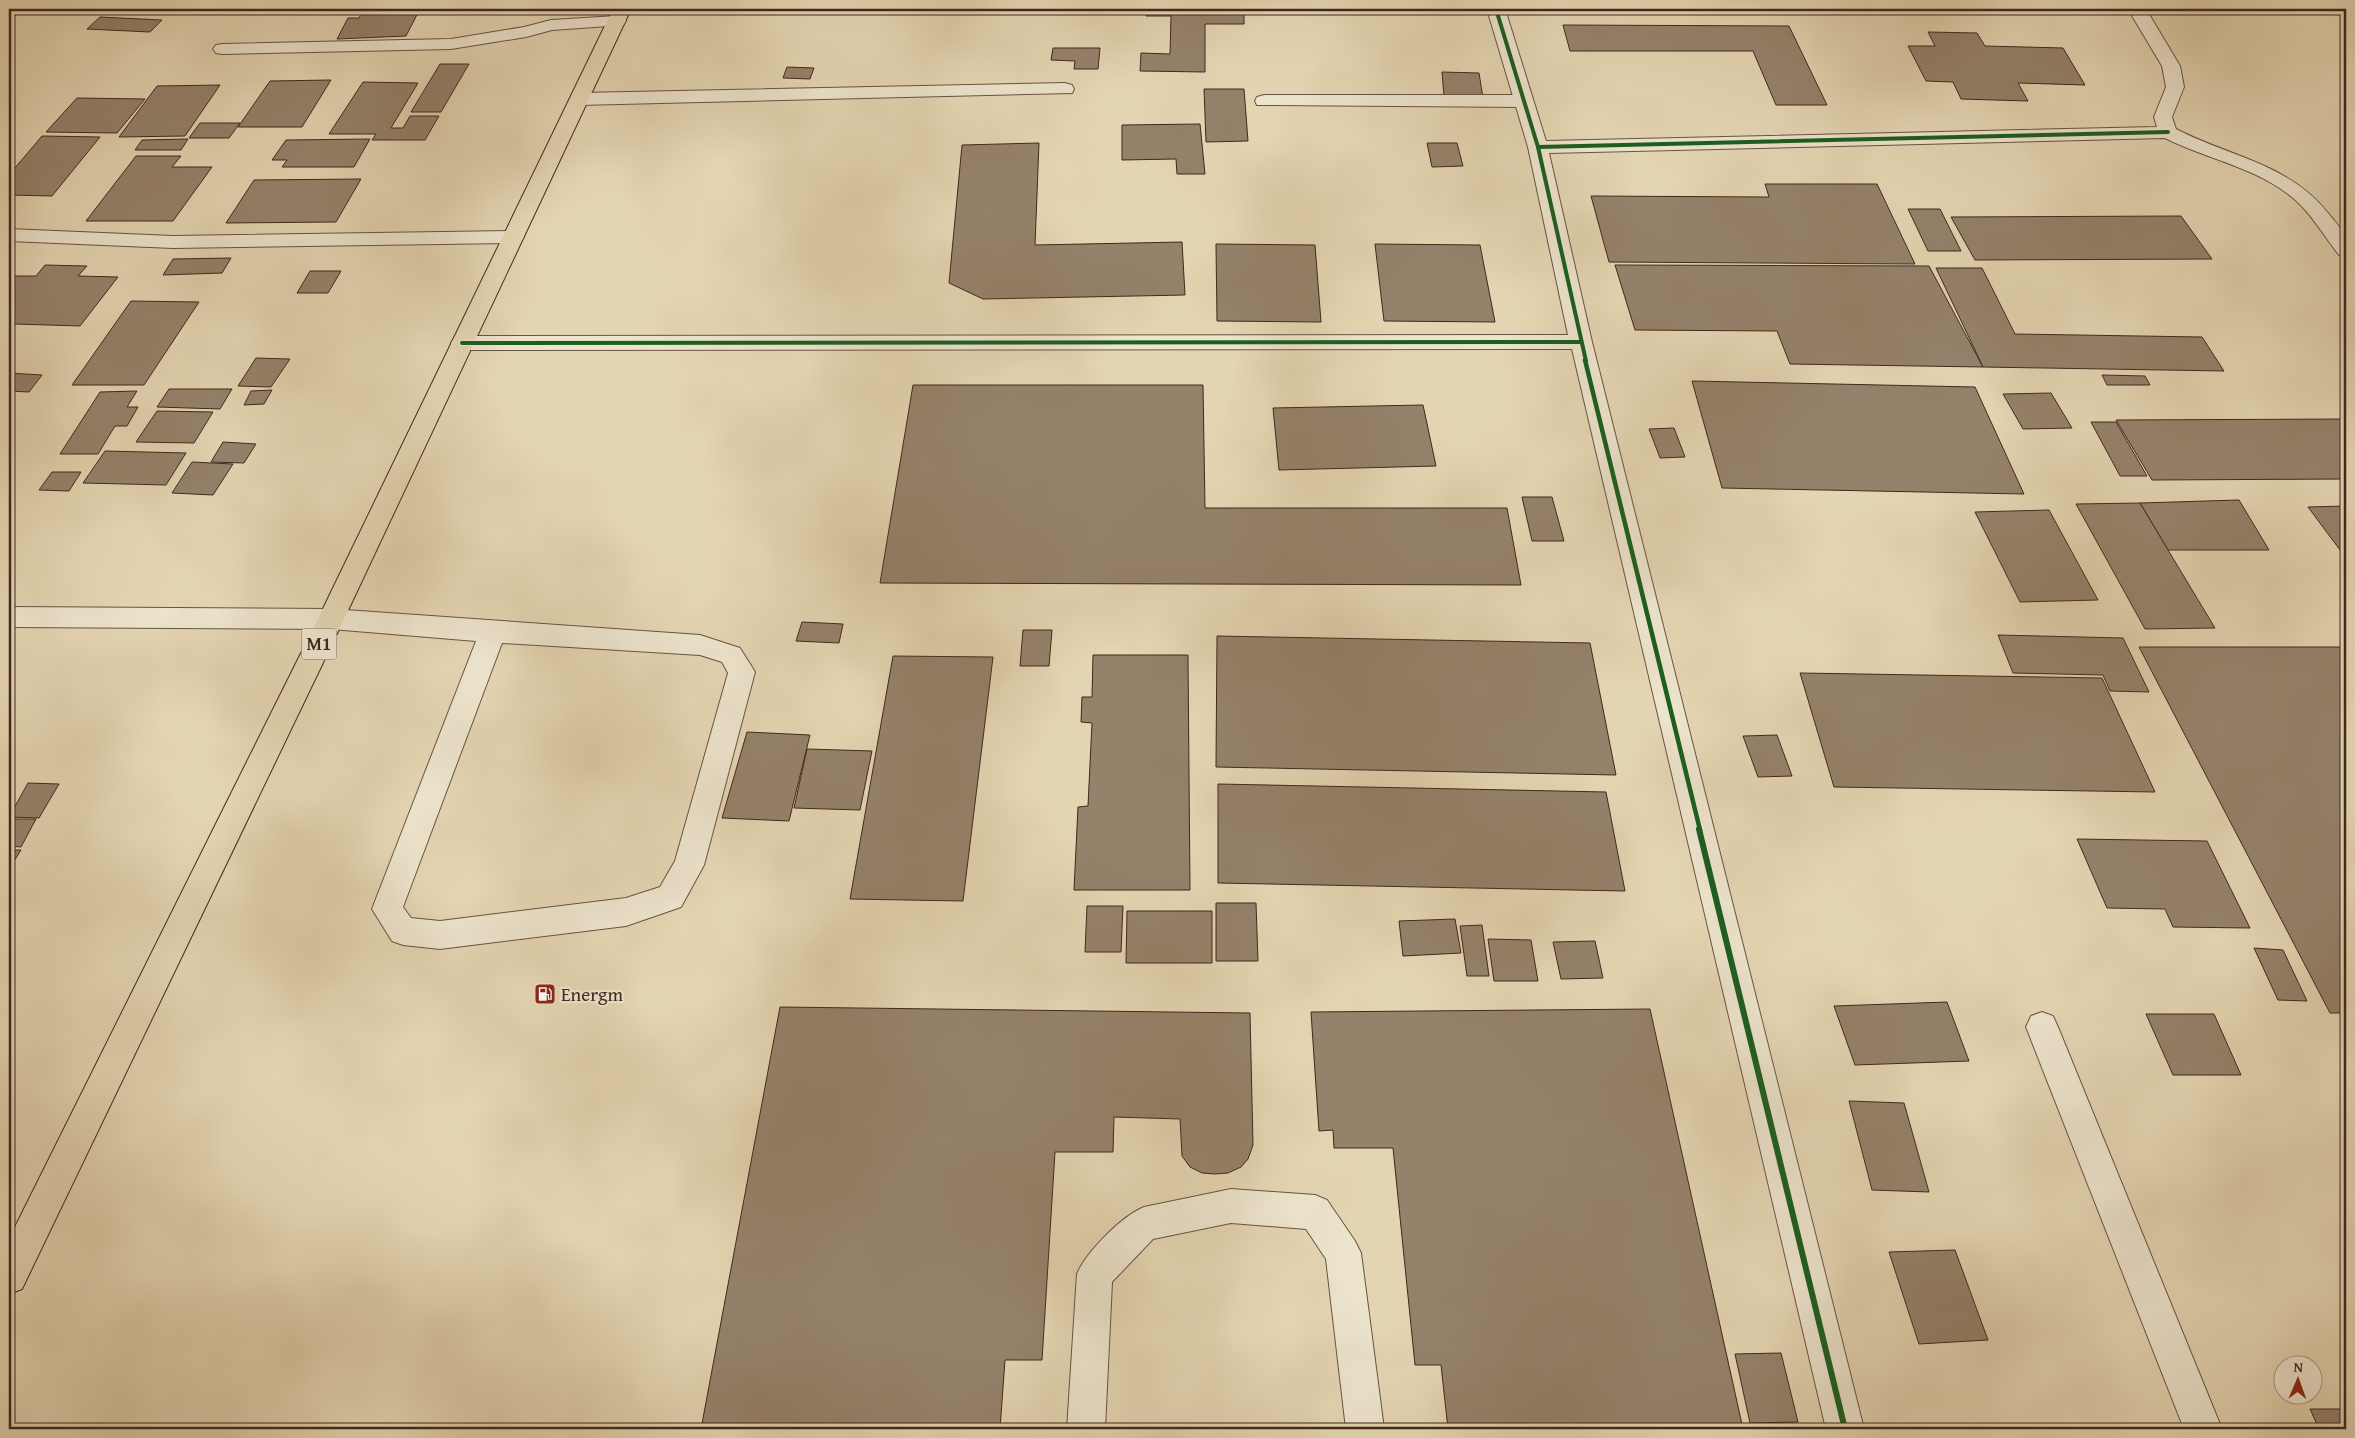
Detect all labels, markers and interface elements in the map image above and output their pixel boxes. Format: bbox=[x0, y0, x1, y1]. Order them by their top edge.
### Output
road number: M1 bbox=[302, 629, 336, 660]
place label: Energm bbox=[561, 980, 623, 1008]
fuel station icon: Energm bbox=[533, 982, 557, 1006]
north arrow bbox=[2272, 1356, 2322, 1406]
text: N bbox=[2293, 1357, 2304, 1377]

